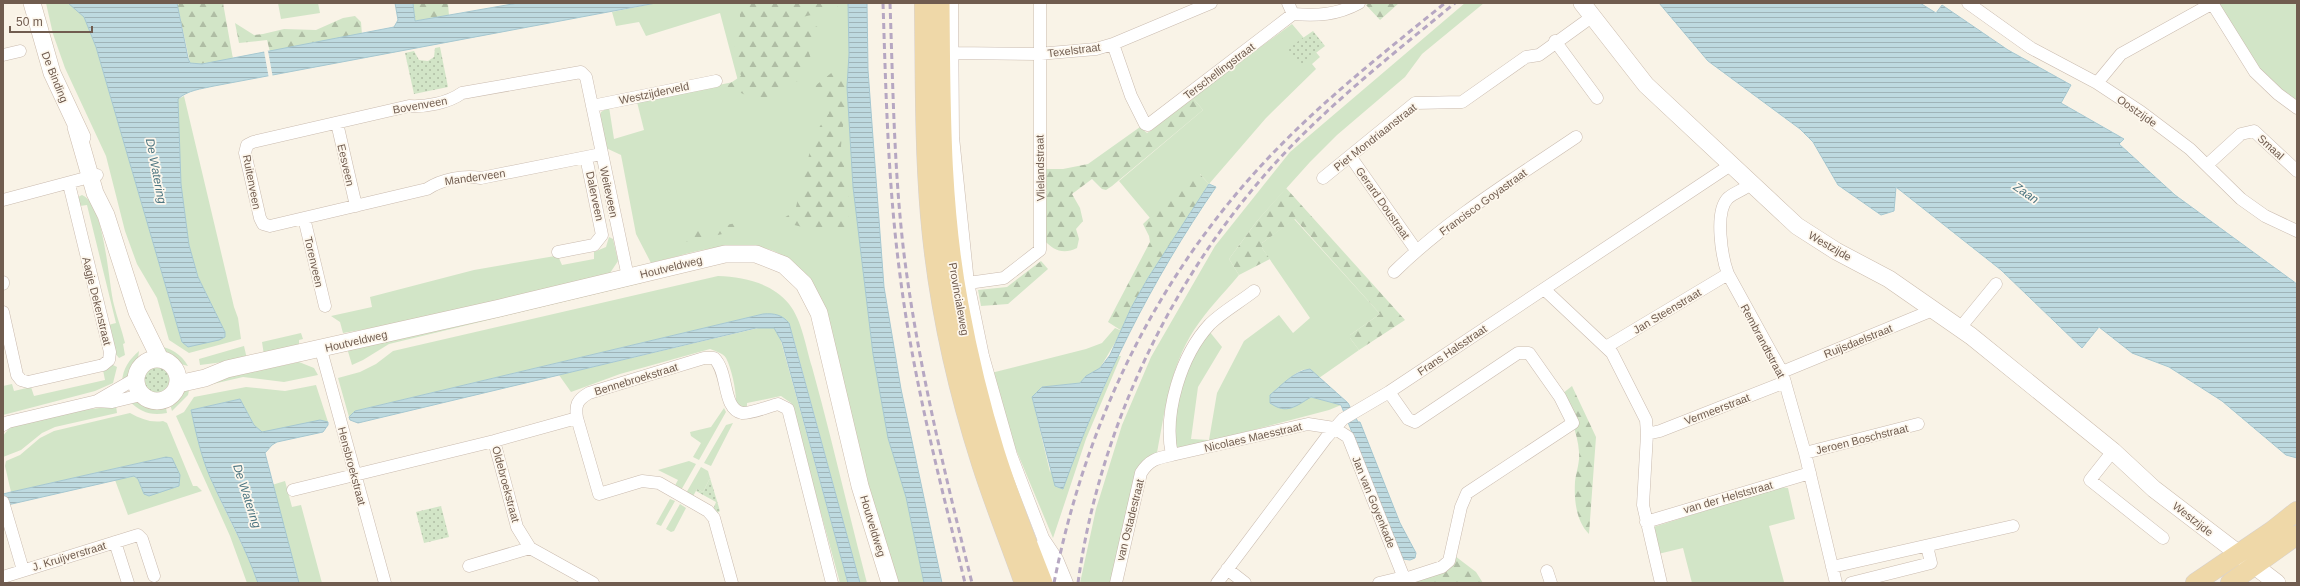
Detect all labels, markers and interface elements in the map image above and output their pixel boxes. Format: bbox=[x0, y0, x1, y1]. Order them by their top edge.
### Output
scale bar bbox=[10, 8, 92, 34]
text: 50 m bbox=[16, 15, 43, 29]
street label: Terschellingstraat bbox=[1181, 40, 1257, 102]
street label: Texelstraat bbox=[1047, 41, 1101, 59]
street label: De Binding bbox=[39, 50, 71, 104]
street label: Westzijderveld bbox=[618, 80, 690, 106]
street label: Oostzijde bbox=[2115, 93, 2159, 129]
street label: Bovenveen bbox=[392, 94, 448, 116]
street label: Piet Mondriaanstraat bbox=[1331, 101, 1419, 173]
street label: Smaal bbox=[2255, 132, 2287, 162]
street label: Vlielandstraat bbox=[1033, 135, 1047, 201]
water label: De Watering bbox=[143, 137, 169, 205]
street label: Eesveen bbox=[335, 143, 357, 187]
street label: Ruitenveen bbox=[241, 154, 263, 210]
street label: Weiteveen bbox=[598, 165, 620, 219]
street label: Gerard Doustraat bbox=[1354, 165, 1412, 241]
street label: Francisco Goyastraat bbox=[1437, 166, 1529, 238]
street label: Manderveen bbox=[444, 167, 506, 187]
street label: Dalerveen bbox=[584, 170, 606, 222]
water label: Zaan bbox=[2010, 179, 2042, 207]
street label: Westzijde bbox=[1806, 229, 1854, 263]
street label: Torenveen bbox=[302, 236, 326, 288]
street label: Houtveldweg bbox=[639, 253, 703, 281]
street label: Aagje Dekenstraat bbox=[80, 256, 114, 346]
street label: Provincialeweg bbox=[947, 262, 971, 336]
street label: Jan Steenstraat bbox=[1631, 286, 1703, 336]
street label: Rembrandtstraat bbox=[1738, 302, 1788, 380]
street label: Frans Halsstraat bbox=[1415, 322, 1489, 378]
street label: Ruijsdaelstraat bbox=[1822, 322, 1894, 360]
street label: Houtveldweg bbox=[324, 328, 388, 354]
street label: Bennebroekstraat bbox=[593, 361, 679, 397]
street label: Vermeerstraat bbox=[1683, 391, 1751, 427]
street label: Nicolaes Maesstraat bbox=[1203, 420, 1303, 454]
street label: Jeroen Boschstraat bbox=[1815, 422, 1909, 456]
street label: Hensbroekstraat bbox=[336, 425, 368, 507]
street label: Oldebroekstraat bbox=[490, 445, 522, 523]
street label: Jan van Goyenkade bbox=[1350, 454, 1398, 550]
water label: De Watering bbox=[230, 462, 264, 530]
street label: van Ostadestraat bbox=[1114, 478, 1146, 562]
street label: van der Helststraat bbox=[1682, 479, 1774, 515]
street label: Houtveldweg bbox=[858, 494, 888, 558]
street label: Westzijde bbox=[2171, 500, 2215, 538]
street label: J. Kruijverstraat bbox=[31, 539, 107, 573]

